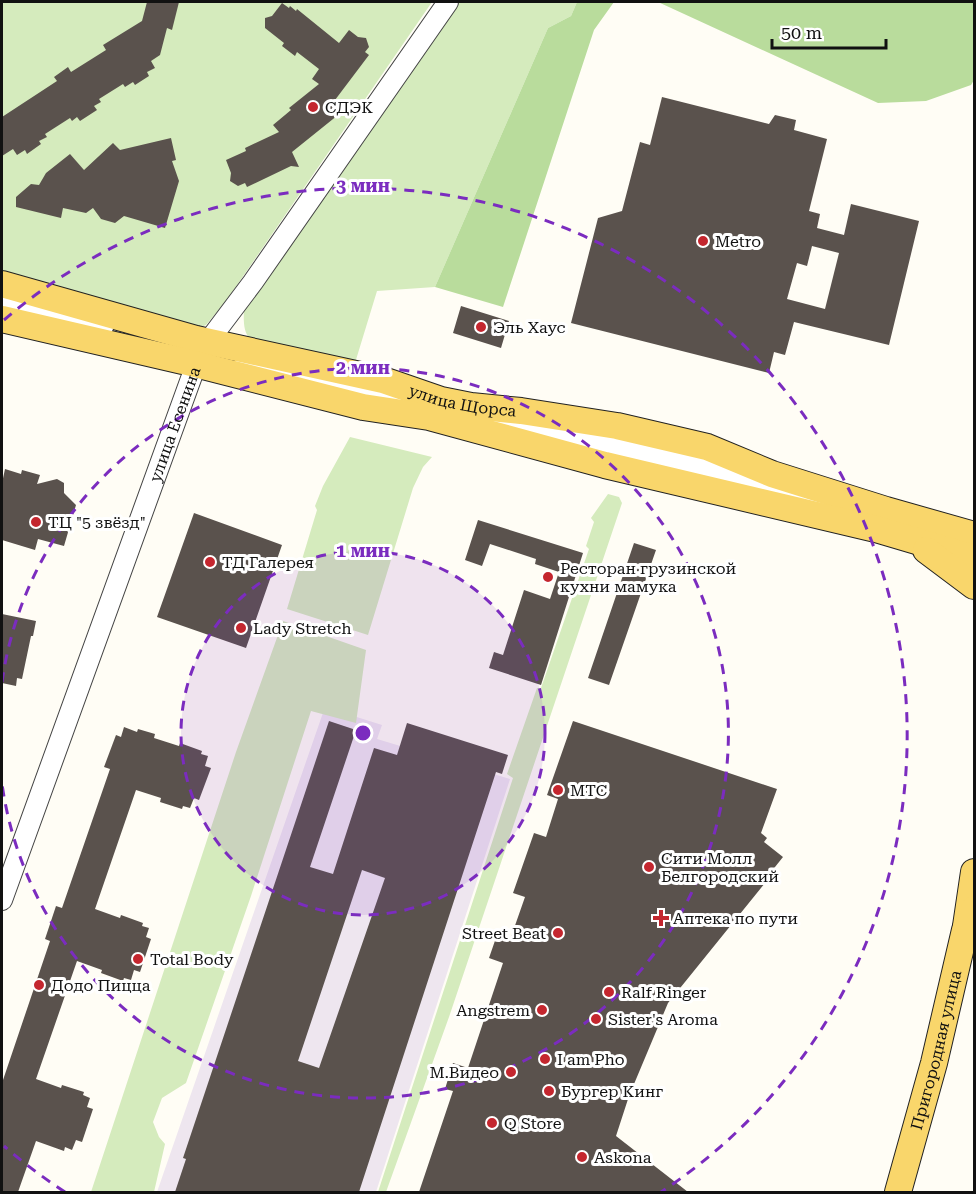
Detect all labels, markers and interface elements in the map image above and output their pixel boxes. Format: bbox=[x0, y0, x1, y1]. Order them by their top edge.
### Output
scale bar bbox=[772, 12, 886, 50]
text: 50 m bbox=[781, 22, 822, 43]
place label: СДЭК bbox=[325, 98, 373, 117]
marker: СДЭК bbox=[306, 100, 320, 114]
text: 3 мин bbox=[336, 175, 390, 196]
place label: Metro bbox=[715, 232, 761, 251]
marker: Metro bbox=[696, 234, 710, 248]
place label: Эль Хаус bbox=[493, 318, 566, 337]
marker: Эль Хаус bbox=[474, 320, 488, 334]
text: 2 мин bbox=[336, 357, 390, 378]
street label: улица Есенина bbox=[145, 364, 204, 485]
street label: улица Щорса bbox=[407, 380, 518, 420]
place label: ТЦ "5 звёзд" bbox=[48, 513, 146, 532]
marker: ТЦ "5 звёзд" bbox=[29, 515, 43, 529]
text: 1 мин bbox=[336, 540, 390, 561]
place label: ТД Галерея bbox=[222, 553, 314, 572]
marker: ТД Галерея bbox=[203, 555, 217, 569]
place label: Ресторан грузинской кухни мамука bbox=[560, 559, 736, 596]
marker: Ресторан грузинской кухни мамука bbox=[541, 570, 555, 584]
place label: Lady Stretch bbox=[253, 619, 351, 638]
marker: Lady Stretch bbox=[234, 621, 248, 635]
centre of rings bbox=[353, 723, 373, 743]
place label: МТС bbox=[570, 781, 607, 800]
marker: МТС bbox=[551, 783, 565, 797]
place label: Сити Молл Белгородский bbox=[661, 849, 779, 886]
marker: Сити Молл Белгородский bbox=[642, 860, 656, 874]
place label: Аптека по пути bbox=[673, 909, 798, 928]
marker: Аптека по пути bbox=[654, 911, 668, 925]
place label: Street Beat bbox=[462, 924, 546, 943]
marker: Street Beat bbox=[551, 926, 565, 940]
place label: Total Body bbox=[150, 950, 234, 969]
marker: Total Body bbox=[131, 952, 145, 966]
street label: Пригородная улица bbox=[906, 968, 965, 1132]
place label: Додо Пицца bbox=[51, 976, 151, 995]
marker: Додо Пицца bbox=[32, 978, 46, 992]
place label: Ralf Ringer bbox=[621, 983, 707, 1002]
marker: Ralf Ringer bbox=[602, 985, 616, 999]
place label: Angstrem bbox=[456, 1001, 530, 1020]
marker: Angstrem bbox=[535, 1003, 549, 1017]
place label: Sister's Aroma bbox=[608, 1010, 718, 1029]
marker: Sister's Aroma bbox=[589, 1012, 603, 1026]
place label: I am Pho bbox=[557, 1050, 625, 1069]
marker: I am Pho bbox=[538, 1052, 552, 1066]
place label: М.Видео bbox=[429, 1063, 499, 1082]
marker: М.Видео bbox=[504, 1065, 518, 1079]
place label: Бургер Кинг bbox=[561, 1082, 664, 1101]
marker: Бургер Кинг bbox=[542, 1084, 556, 1098]
place label: Q Store bbox=[504, 1114, 562, 1133]
marker: Q Store bbox=[485, 1116, 499, 1130]
place label: Askona bbox=[594, 1148, 652, 1167]
marker: Askona bbox=[575, 1150, 589, 1164]

